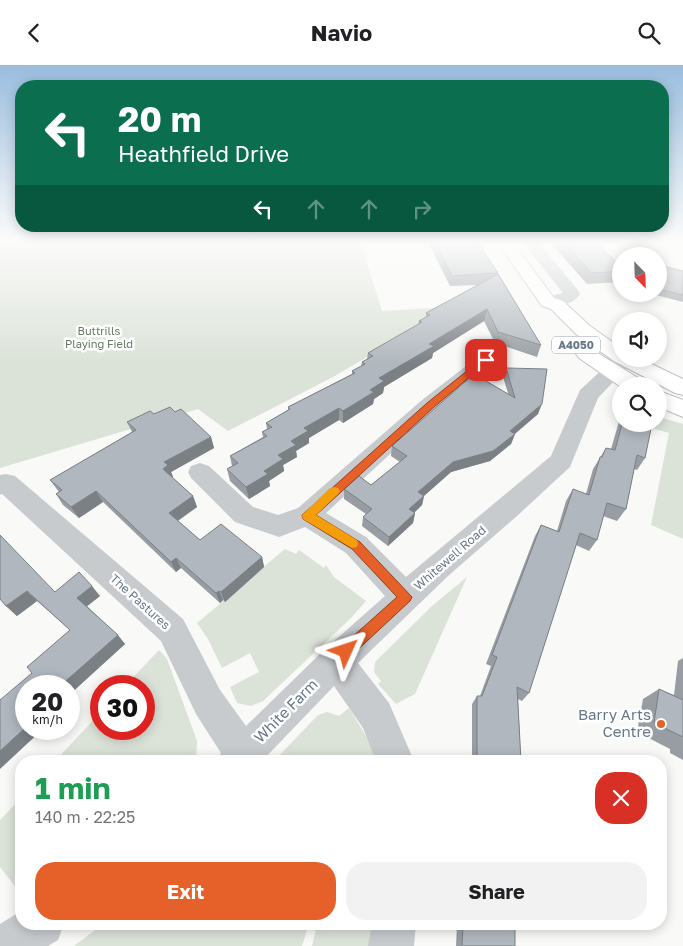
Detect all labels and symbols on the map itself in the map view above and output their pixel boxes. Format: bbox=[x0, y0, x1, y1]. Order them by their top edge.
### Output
north arrow bbox=[612, 247, 668, 303]
park label: Buttrills Playing Field bbox=[65, 324, 133, 350]
road number: A4050 bbox=[552, 337, 600, 353]
pin bbox=[465, 339, 507, 381]
street label: Whitewell Road bbox=[411, 522, 489, 593]
street label: The Pastures bbox=[107, 571, 173, 632]
position arrow bbox=[319, 624, 371, 676]
speed limit sign: 30 bbox=[90, 675, 155, 740]
street label: White Farm bbox=[250, 675, 321, 746]
place label: Barry Arts Centre bbox=[578, 705, 651, 740]
marker: Barry Arts Centre bbox=[655, 718, 667, 730]

